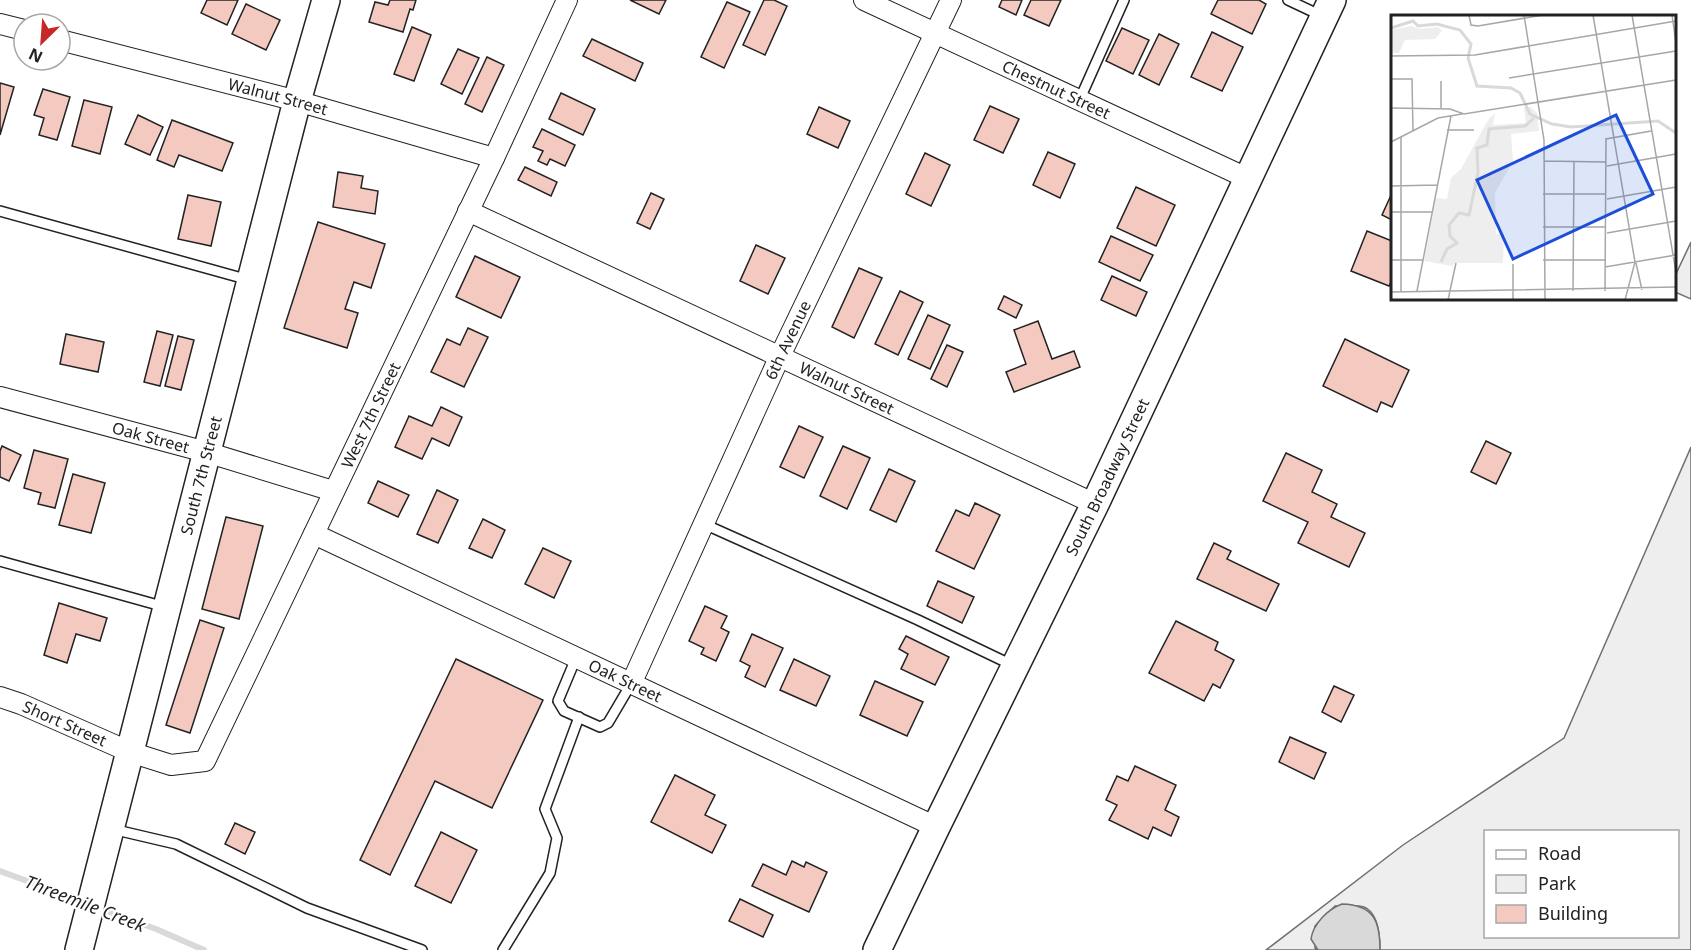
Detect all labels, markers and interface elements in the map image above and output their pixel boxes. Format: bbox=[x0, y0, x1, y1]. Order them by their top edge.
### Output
north arrow bbox=[12, 12, 72, 72]
inset map bbox=[1391, 15, 1676, 300]
text: N bbox=[25, 43, 46, 68]
street label: Chestnut Street bbox=[999, 55, 1114, 124]
street label: Walnut Street bbox=[226, 73, 330, 120]
street label: 6th Avenue bbox=[760, 297, 816, 383]
street label: Walnut Street bbox=[796, 356, 898, 420]
street label: West 7th Street bbox=[336, 358, 406, 472]
street label: South Broadway Street bbox=[1060, 395, 1154, 560]
street label: South 7th Street bbox=[175, 413, 227, 537]
street label: Oak Street bbox=[110, 416, 192, 458]
street label: Oak Street bbox=[585, 654, 666, 707]
street label: Short Street bbox=[19, 695, 110, 752]
legend bbox=[1484, 830, 1679, 938]
text: Road bbox=[1538, 841, 1581, 865]
water label: Threemile Creek bbox=[22, 869, 150, 937]
text: Park bbox=[1538, 871, 1576, 895]
text: Building bbox=[1538, 901, 1608, 925]

